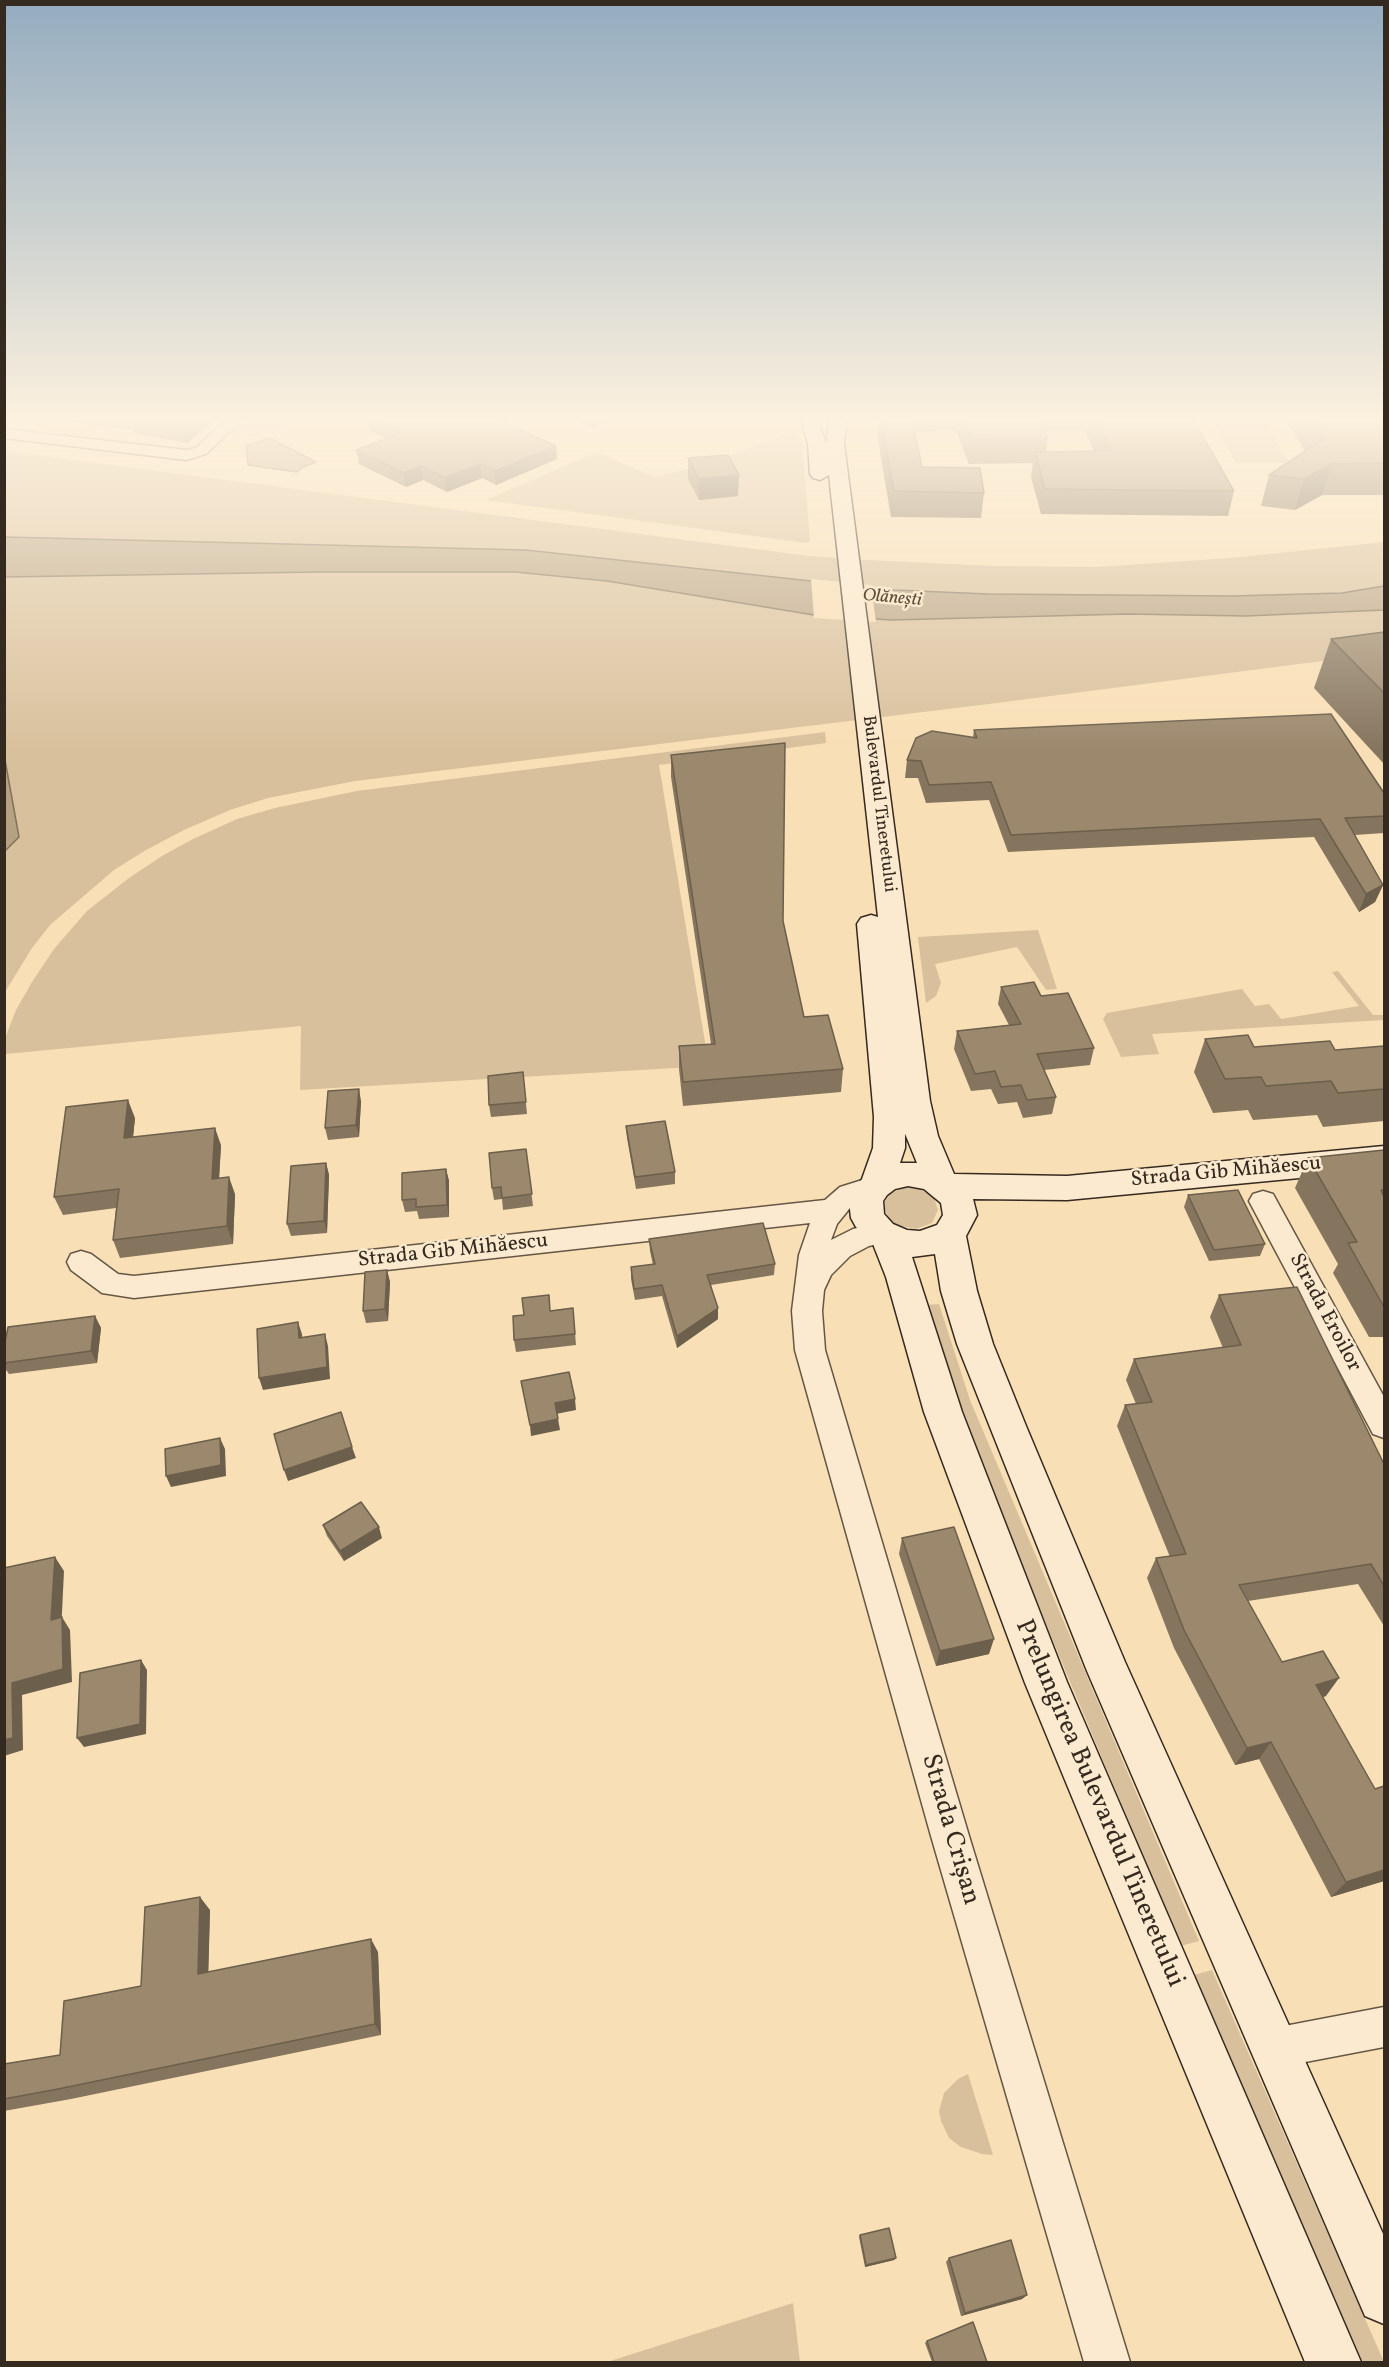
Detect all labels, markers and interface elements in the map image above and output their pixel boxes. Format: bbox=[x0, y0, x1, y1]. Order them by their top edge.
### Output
water label: Olănești bbox=[862, 586, 922, 612]
street label: Bulevardul Tineretului bbox=[856, 714, 900, 894]
street label: Strada Gib Mihăescu bbox=[1130, 1152, 1322, 1194]
street label: Strada Gib Mihăescu bbox=[357, 1229, 549, 1275]
street label: Strada Eroilor bbox=[1282, 1250, 1366, 1376]
street label: Prelungirea Bulevardul Tineretului bbox=[1006, 1616, 1190, 1992]
street label: Strada Crișan bbox=[913, 1751, 985, 1909]

